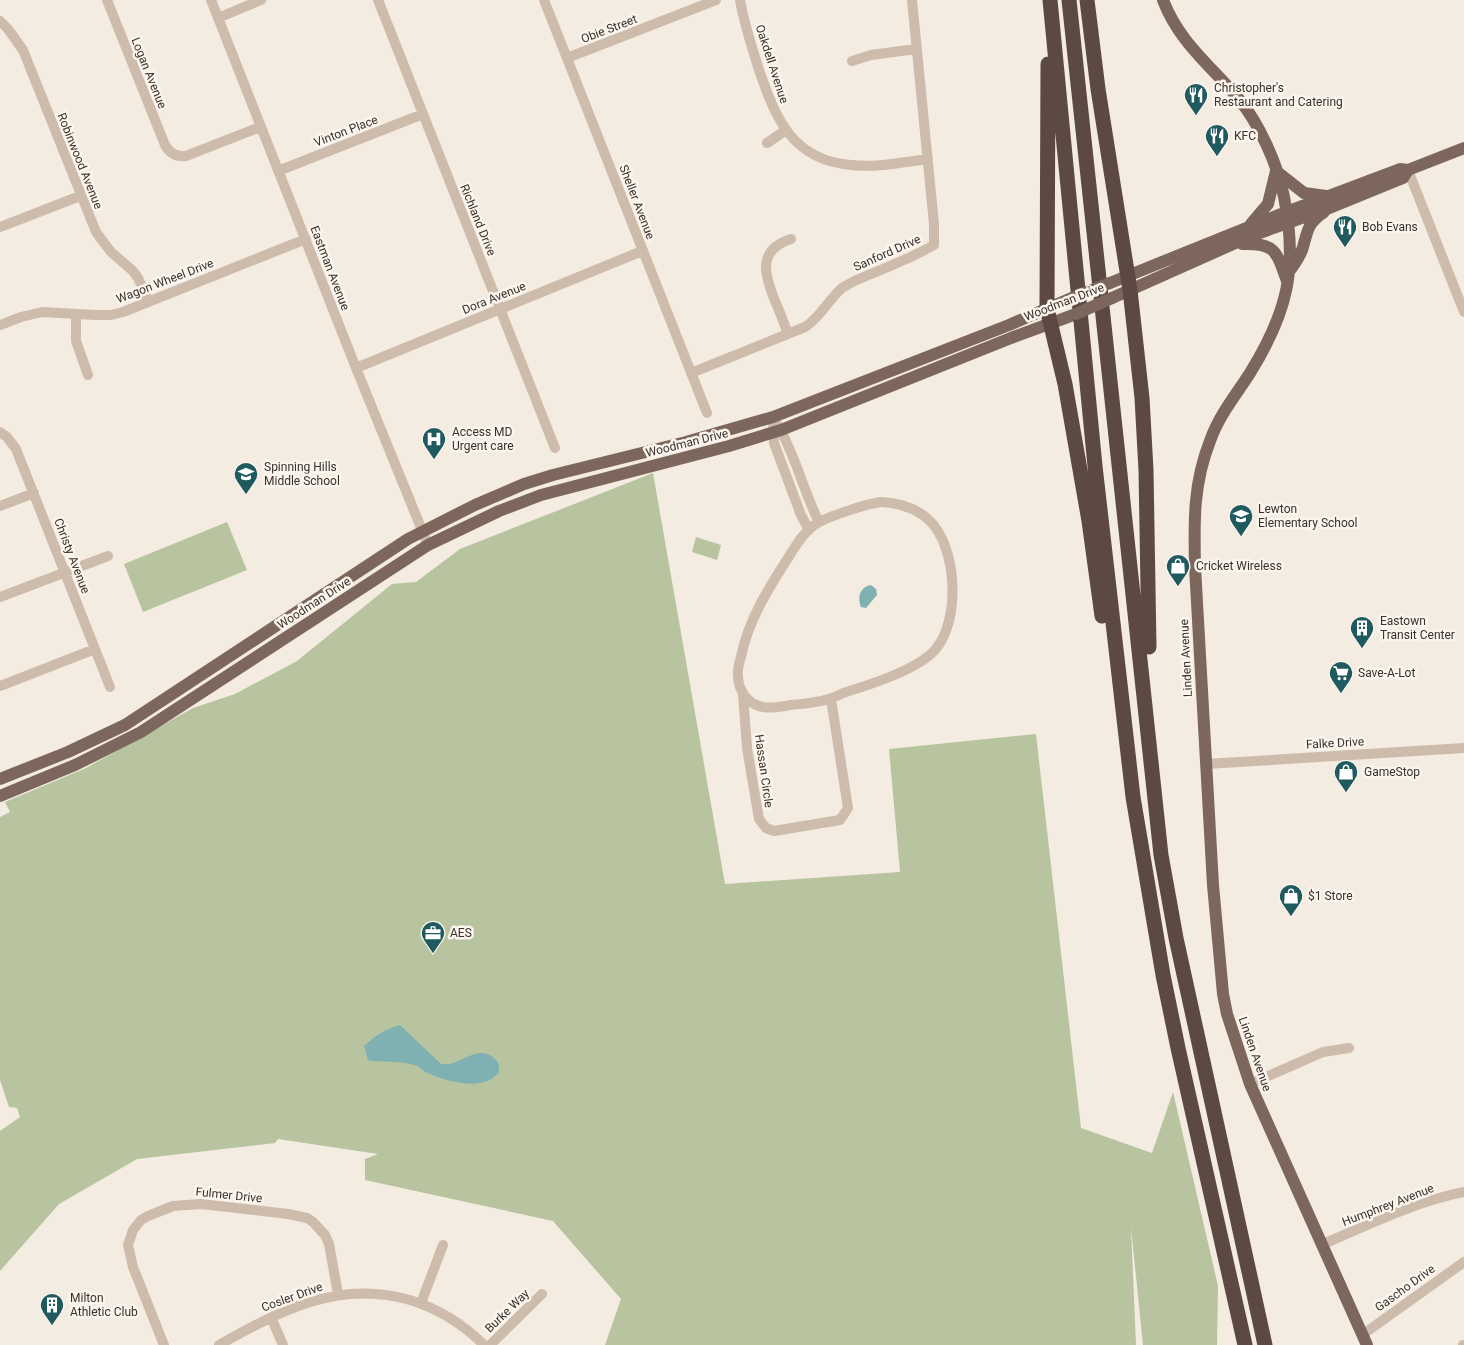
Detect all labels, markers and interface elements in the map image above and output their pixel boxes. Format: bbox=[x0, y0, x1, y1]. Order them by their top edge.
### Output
street label: Obie Street bbox=[579, 12, 639, 46]
street label: Oakdell Avenue bbox=[753, 23, 791, 105]
street label: Logan Avenue bbox=[128, 35, 170, 111]
place label: Christopher's Restaurant and Catering bbox=[1214, 81, 1343, 109]
restaurant icon: Christopher's Restaurant and Catering bbox=[1183, 82, 1209, 116]
street label: Robinwood Avenue bbox=[54, 111, 106, 211]
street label: Vinton Place bbox=[312, 112, 380, 150]
restaurant icon: KFC bbox=[1204, 123, 1230, 157]
place label: KFC bbox=[1234, 129, 1256, 143]
street label: Sheller Avenue bbox=[616, 163, 658, 241]
street label: Richland Drive bbox=[457, 182, 499, 258]
restaurant icon: Bob Evans bbox=[1332, 214, 1358, 248]
place label: Bob Evans bbox=[1362, 220, 1418, 234]
street label: Eastman Avenue bbox=[307, 224, 353, 312]
street label: Sanford Drive bbox=[851, 232, 923, 274]
street label: Wagon Wheel Drive bbox=[114, 256, 216, 306]
street label: Dora Avenue bbox=[460, 279, 528, 317]
street label: Woodman Drive bbox=[1022, 280, 1106, 324]
place label: Access MD Urgent care bbox=[452, 425, 514, 453]
hospital icon: Access MD Urgent care bbox=[421, 426, 447, 460]
street label: Woodman Drive bbox=[644, 426, 730, 460]
place label: Spinning Hills Middle School bbox=[264, 460, 340, 488]
school or university icon: Spinning Hills Middle School bbox=[233, 461, 259, 495]
place label: Lewton Elementary School bbox=[1258, 502, 1358, 530]
school or university icon: Lewton Elementary School bbox=[1228, 503, 1254, 537]
street label: Christy Avenue bbox=[51, 516, 93, 596]
shop icon: Cricket Wireless bbox=[1165, 553, 1191, 587]
place label: Cricket Wireless bbox=[1196, 559, 1282, 573]
street label: Woodman Drive bbox=[275, 574, 353, 632]
place label: Eastown Transit Center bbox=[1380, 614, 1455, 642]
building icon: Eastown Transit Center bbox=[1349, 615, 1375, 649]
street label: Linden Avenue bbox=[1177, 619, 1195, 697]
supermarket icon: Save-A-Lot bbox=[1328, 660, 1354, 694]
place label: Save-A-Lot bbox=[1358, 666, 1415, 680]
street label: Hassan Circle bbox=[752, 733, 776, 809]
street label: Falke Drive bbox=[1306, 734, 1364, 752]
shop icon: GameStop bbox=[1333, 759, 1359, 793]
place label: GameStop bbox=[1364, 765, 1420, 779]
shop icon: $1 Store bbox=[1278, 883, 1304, 917]
place label: $1 Store bbox=[1308, 889, 1353, 903]
office icon: AES bbox=[420, 920, 446, 954]
place label: AES bbox=[450, 926, 472, 940]
street label: Linden Avenue bbox=[1236, 1015, 1274, 1093]
street label: Humphrey Avenue bbox=[1340, 1181, 1436, 1229]
street label: Fulmer Drive bbox=[195, 1185, 263, 1205]
street label: Gascho Drive bbox=[1372, 1262, 1438, 1314]
street label: Cosler Drive bbox=[259, 1279, 325, 1315]
street label: Burke Way bbox=[482, 1286, 532, 1336]
place label: Milton Athletic Club bbox=[70, 1291, 138, 1319]
building icon: Milton Athletic Club bbox=[39, 1292, 65, 1326]

